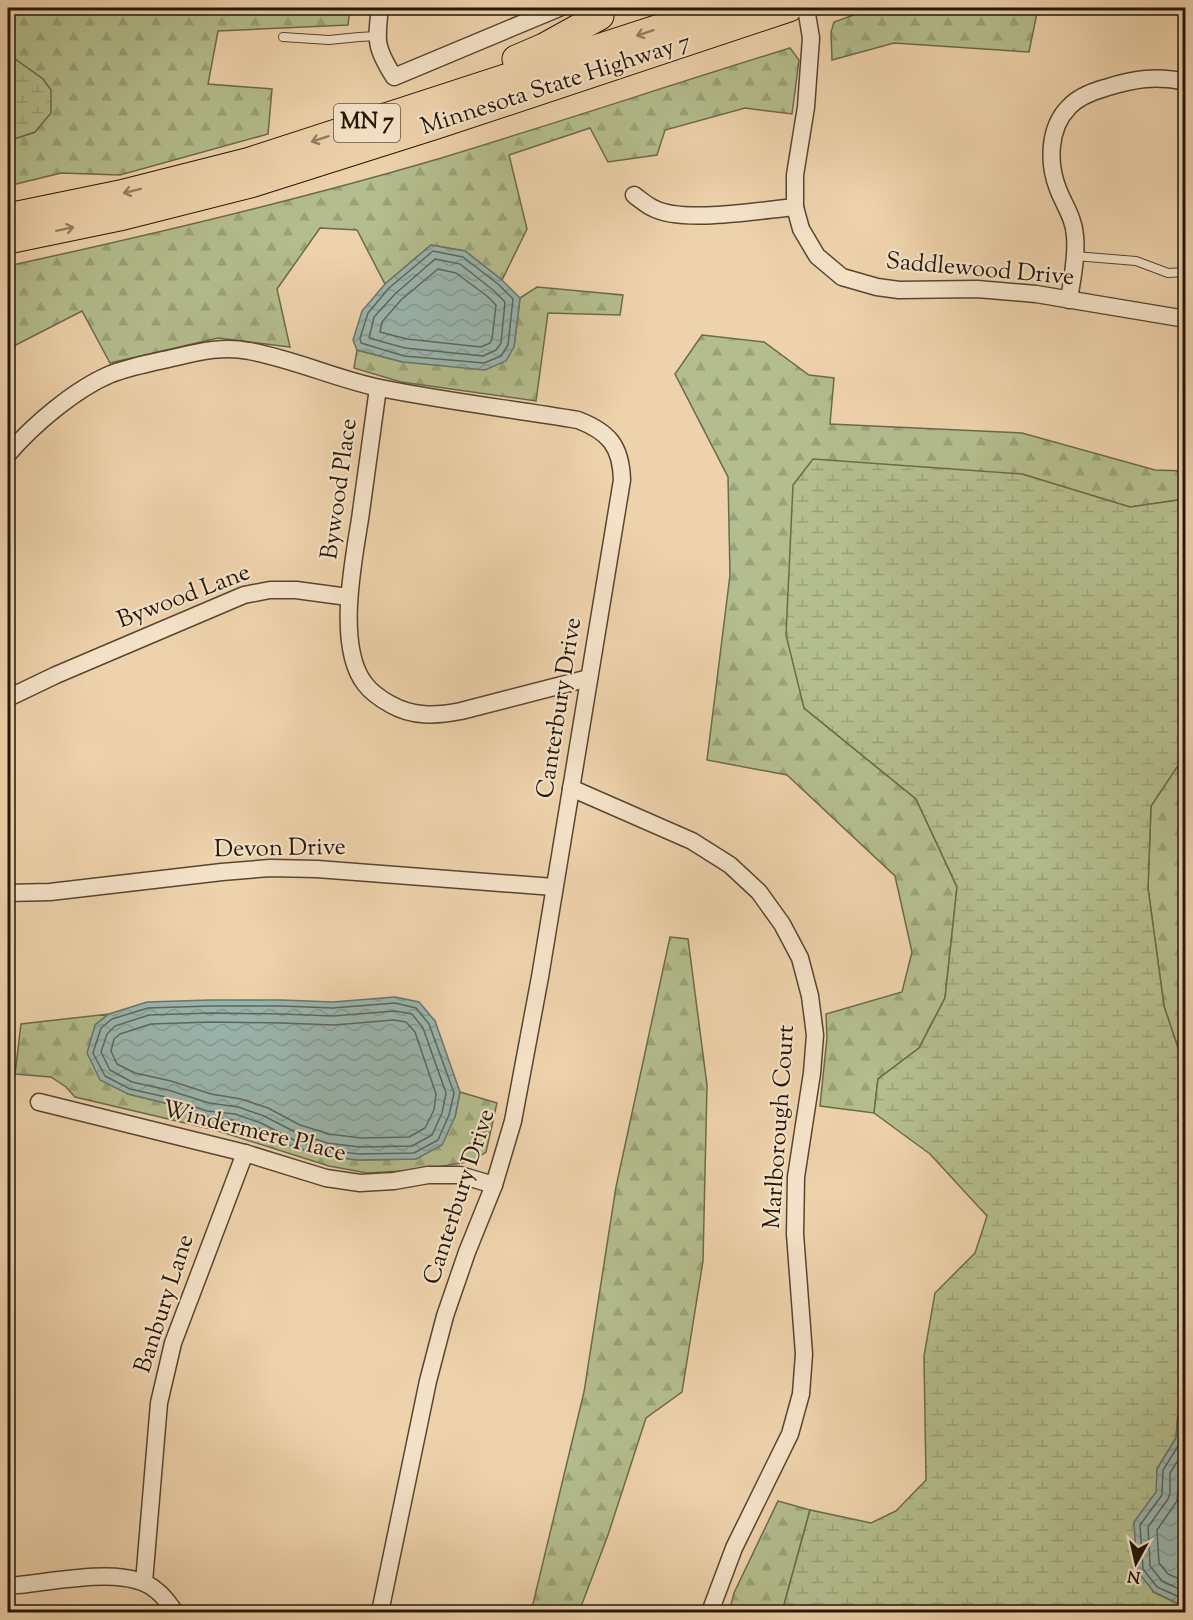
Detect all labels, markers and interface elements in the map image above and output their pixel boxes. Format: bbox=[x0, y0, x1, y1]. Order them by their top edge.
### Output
street label: Minnesota State Highway 7 bbox=[417, 25, 695, 145]
one-way arrow bbox=[636, 28, 655, 39]
road number: MN 7 bbox=[334, 104, 400, 142]
one-way arrow bbox=[311, 134, 330, 145]
one-way arrow bbox=[123, 186, 142, 197]
one-way arrow bbox=[55, 222, 74, 234]
street label: Saddlewood Drive bbox=[884, 245, 1076, 295]
street label: Bywood Place bbox=[313, 416, 367, 562]
street label: Bywood Lane bbox=[113, 556, 255, 638]
street label: Canterbury Drive bbox=[529, 615, 591, 801]
street label: Devon Drive bbox=[214, 831, 346, 867]
street label: Marlborough Court bbox=[756, 1024, 804, 1230]
street label: Windermere Place bbox=[158, 1093, 350, 1171]
street label: Canterbury Drive bbox=[416, 1105, 504, 1289]
street label: Banbury Lane bbox=[127, 1230, 203, 1378]
north arrow bbox=[1106, 1533, 1166, 1593]
text: N bbox=[1126, 1563, 1142, 1588]

